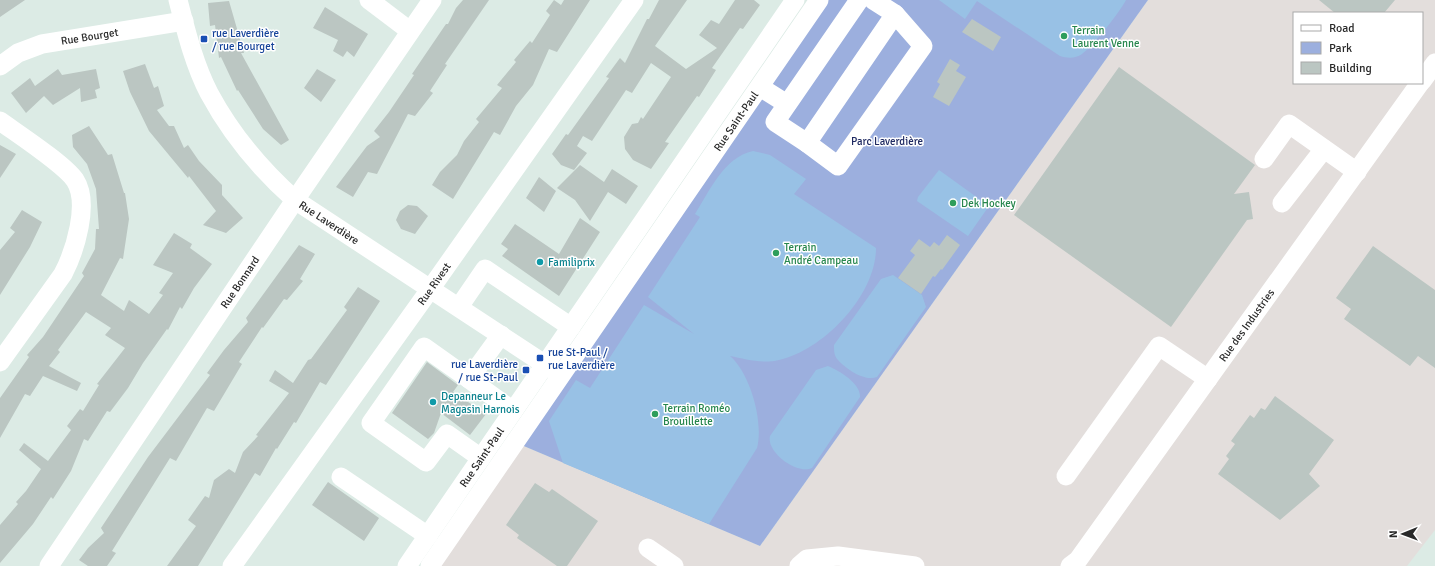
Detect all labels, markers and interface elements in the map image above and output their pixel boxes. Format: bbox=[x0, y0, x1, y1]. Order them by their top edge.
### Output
legend bbox=[1293, 12, 1423, 84]
text: Road bbox=[1329, 21, 1355, 36]
place label: Terrain Laurent Venne bbox=[1072, 24, 1140, 50]
street label: Rue Bourget bbox=[60, 26, 119, 48]
place label: rue Laverdière / rue Bourget bbox=[212, 27, 279, 53]
marker: Terrain Laurent Venne bbox=[1059, 31, 1069, 41]
marker: rue Laverdière / rue Bourget bbox=[199, 34, 209, 44]
text: Park bbox=[1329, 41, 1352, 56]
text: Building bbox=[1329, 61, 1372, 76]
street label: Rue Saint-Paul bbox=[711, 89, 761, 154]
park label: Parc Laverdière bbox=[851, 135, 923, 148]
place label: Dek Hockey bbox=[961, 197, 1017, 210]
street label: Rue Laverdière bbox=[296, 198, 361, 247]
marker: Dek Hockey bbox=[948, 198, 958, 208]
place label: Terrain André Campeau bbox=[784, 241, 858, 267]
marker: Terrain André Campeau bbox=[771, 248, 781, 258]
street label: Rue Bonnard bbox=[218, 254, 262, 311]
place label: Familiprix bbox=[548, 256, 595, 269]
marker: Familiprix bbox=[535, 257, 545, 267]
street label: Rue Rivest bbox=[415, 260, 454, 308]
street label: Rue des Industries bbox=[1216, 286, 1277, 364]
place label: rue St-Paul / rue Laverdière bbox=[548, 346, 615, 372]
marker: rue St-Paul / rue Laverdière bbox=[535, 353, 545, 363]
place label: rue Laverdière / rue St-Paul bbox=[451, 358, 518, 384]
marker: rue Laverdière / rue St-Paul bbox=[521, 365, 531, 375]
place label: Depanneur Le Magasin Harnois bbox=[441, 390, 520, 416]
marker: Depanneur Le Magasin Harnois bbox=[428, 397, 438, 407]
place label: Terrain Roméo Brouillette bbox=[663, 402, 730, 428]
marker: Terrain Roméo Brouillette bbox=[650, 409, 660, 419]
street label: Rue Saint-Paul bbox=[457, 425, 507, 490]
north arrow bbox=[1383, 514, 1423, 554]
text: N bbox=[1387, 530, 1400, 538]

